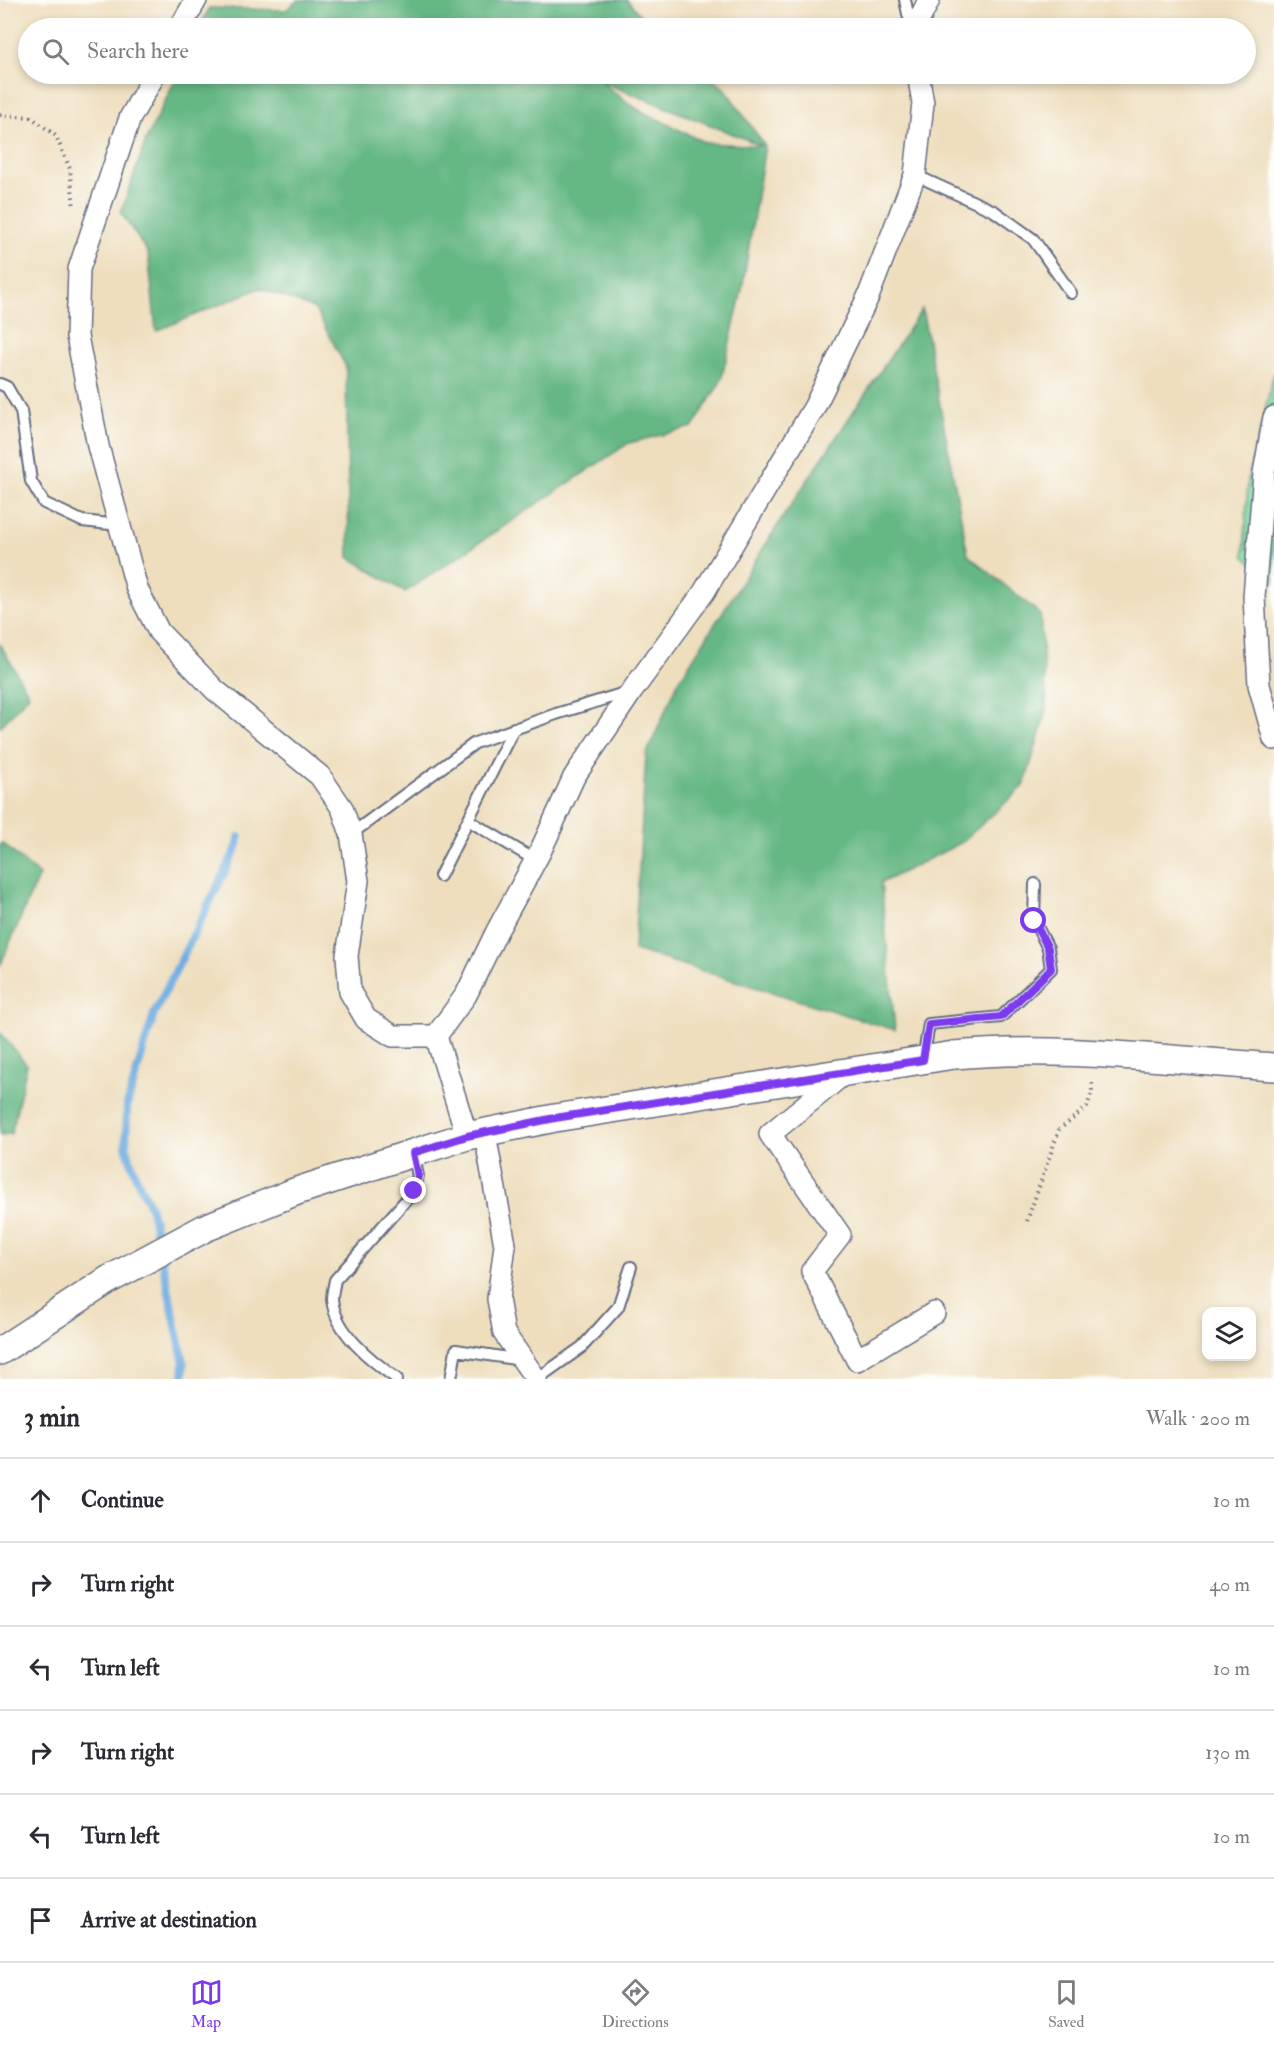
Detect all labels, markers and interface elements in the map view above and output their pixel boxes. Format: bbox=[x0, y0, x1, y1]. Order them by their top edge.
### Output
search box bbox=[18, 18, 1256, 84]
icon: search bbox=[39, 35, 72, 68]
text: Search here bbox=[87, 37, 189, 65]
route start bbox=[1020, 907, 1046, 933]
route end bbox=[400, 1177, 426, 1203]
map controls bbox=[1202, 1307, 1256, 1361]
button: layers bbox=[1202, 1307, 1256, 1361]
text: 3 min bbox=[24, 1402, 80, 1434]
text: Walk · 200 m bbox=[1146, 1406, 1250, 1431]
icon: ahead bbox=[24, 1484, 57, 1517]
text: Continue bbox=[81, 1486, 164, 1514]
text: 10 m bbox=[1213, 1488, 1250, 1513]
icon: right bbox=[24, 1568, 57, 1601]
text: Turn right bbox=[81, 1570, 174, 1598]
text: 40 m bbox=[1209, 1572, 1250, 1597]
icon: left bbox=[24, 1652, 57, 1685]
text: Turn left bbox=[81, 1654, 160, 1682]
text: 10 m bbox=[1213, 1656, 1250, 1681]
icon: right bbox=[24, 1736, 57, 1769]
text: Turn right bbox=[81, 1738, 174, 1766]
text: 130 m bbox=[1205, 1740, 1250, 1765]
icon: left bbox=[24, 1820, 57, 1853]
text: Turn left bbox=[81, 1822, 160, 1850]
text: 10 m bbox=[1213, 1824, 1250, 1849]
icon: arrive bbox=[24, 1904, 57, 1937]
text: Arrive at destination bbox=[81, 1906, 257, 1934]
tab: Map bbox=[190, 1976, 223, 2032]
tab: Directions bbox=[602, 1976, 669, 2032]
tab: Saved bbox=[1048, 1976, 1084, 2032]

